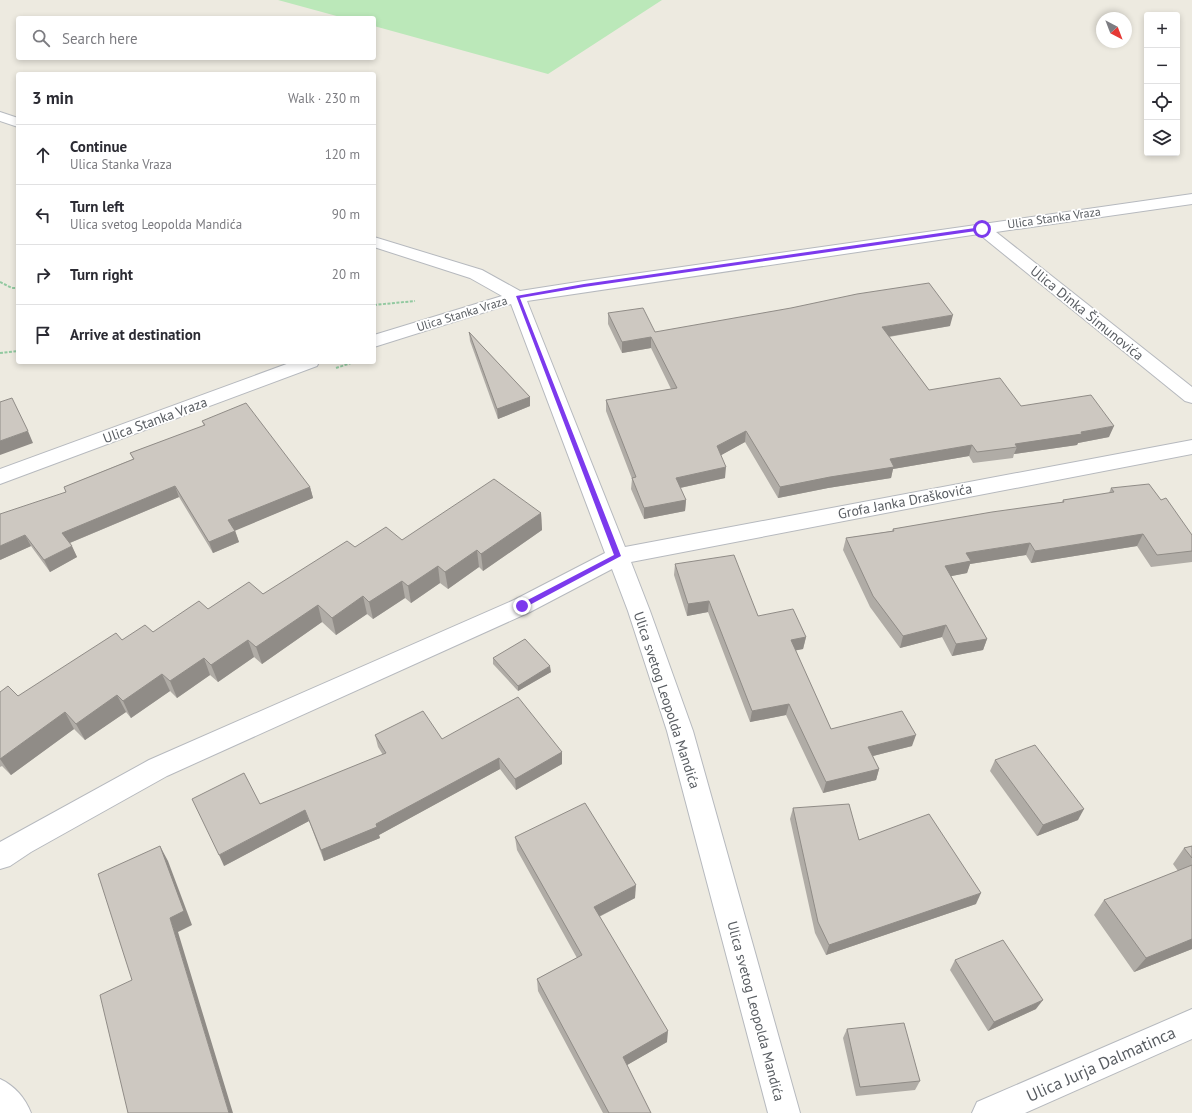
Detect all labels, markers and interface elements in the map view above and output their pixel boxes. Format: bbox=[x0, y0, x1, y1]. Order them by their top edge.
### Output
north arrow bbox=[1096, 12, 1132, 48]
map controls bbox=[1144, 12, 1180, 156]
button: + bbox=[1144, 12, 1180, 48]
search box bbox=[16, 16, 376, 60]
icon: search bbox=[30, 27, 52, 49]
text: Search here bbox=[62, 29, 138, 48]
button: − bbox=[1144, 48, 1180, 84]
button: locate bbox=[1144, 84, 1180, 120]
text: 3 min bbox=[32, 87, 73, 109]
text: Walk · 230 m bbox=[288, 90, 360, 107]
button: layers bbox=[1144, 120, 1180, 156]
text: Continue bbox=[70, 137, 127, 156]
icon: ahead bbox=[32, 144, 54, 166]
text: 120 m bbox=[325, 146, 360, 163]
text: Ulica Stanka Vraza bbox=[70, 156, 172, 173]
text: Turn left bbox=[70, 197, 124, 216]
icon: left bbox=[32, 204, 54, 226]
street label: Ulica Stanka Vraza bbox=[1006, 204, 1102, 231]
text: 90 m bbox=[332, 206, 360, 223]
text: Ulica svetog Leopolda Mandića bbox=[70, 216, 242, 233]
route start bbox=[973, 220, 991, 238]
street label: Ulica Dinka Šimunovića bbox=[1027, 262, 1147, 364]
icon: right bbox=[32, 264, 54, 286]
text: Turn right bbox=[70, 265, 133, 284]
text: 20 m bbox=[332, 266, 360, 283]
street label: Ulica Stanka Vraza bbox=[415, 293, 509, 334]
icon: arrive bbox=[32, 324, 54, 346]
text: Arrive at destination bbox=[70, 325, 201, 344]
street label: Ulica Stanka Vraza bbox=[100, 393, 210, 447]
street label: Grofa Janka Draškovića bbox=[836, 479, 974, 523]
route end bbox=[513, 597, 531, 615]
street label: Ulica svetog Leopolda Mandića bbox=[630, 609, 704, 791]
street label: Ulica svetog Leopolda Mandića bbox=[723, 919, 789, 1103]
street label: Ulica Jurja Dalmatinca bbox=[1023, 1021, 1179, 1107]

